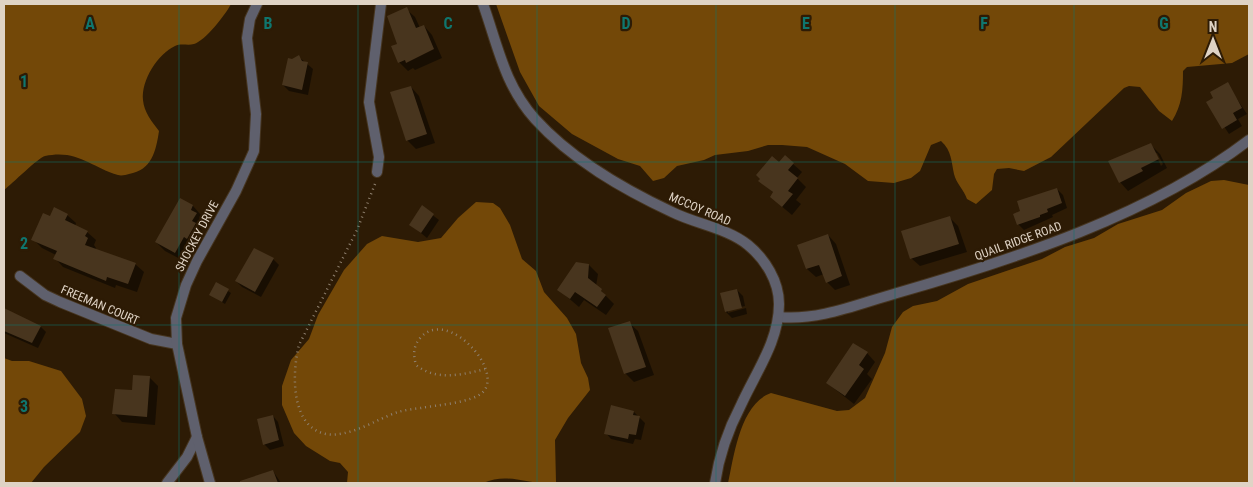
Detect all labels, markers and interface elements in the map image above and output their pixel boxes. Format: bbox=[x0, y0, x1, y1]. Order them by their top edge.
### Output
text: A bbox=[85, 14, 95, 33]
text: B bbox=[264, 14, 273, 33]
text: C bbox=[443, 14, 453, 33]
text: D bbox=[621, 14, 631, 33]
text: E bbox=[802, 14, 810, 33]
text: F bbox=[980, 14, 988, 33]
text: G bbox=[1159, 14, 1169, 33]
north arrow bbox=[1188, 15, 1238, 65]
text: N bbox=[1209, 19, 1217, 35]
text: 1 bbox=[20, 72, 28, 91]
street label: MCCOY ROAD bbox=[667, 190, 733, 228]
street label: SHOCKEY DRIVE bbox=[172, 198, 222, 274]
street label: QUAIL RIDGE ROAD bbox=[973, 219, 1064, 263]
text: 2 bbox=[20, 234, 28, 253]
street label: FREEMAN COURT bbox=[59, 282, 141, 328]
text: 3 bbox=[20, 397, 28, 416]

